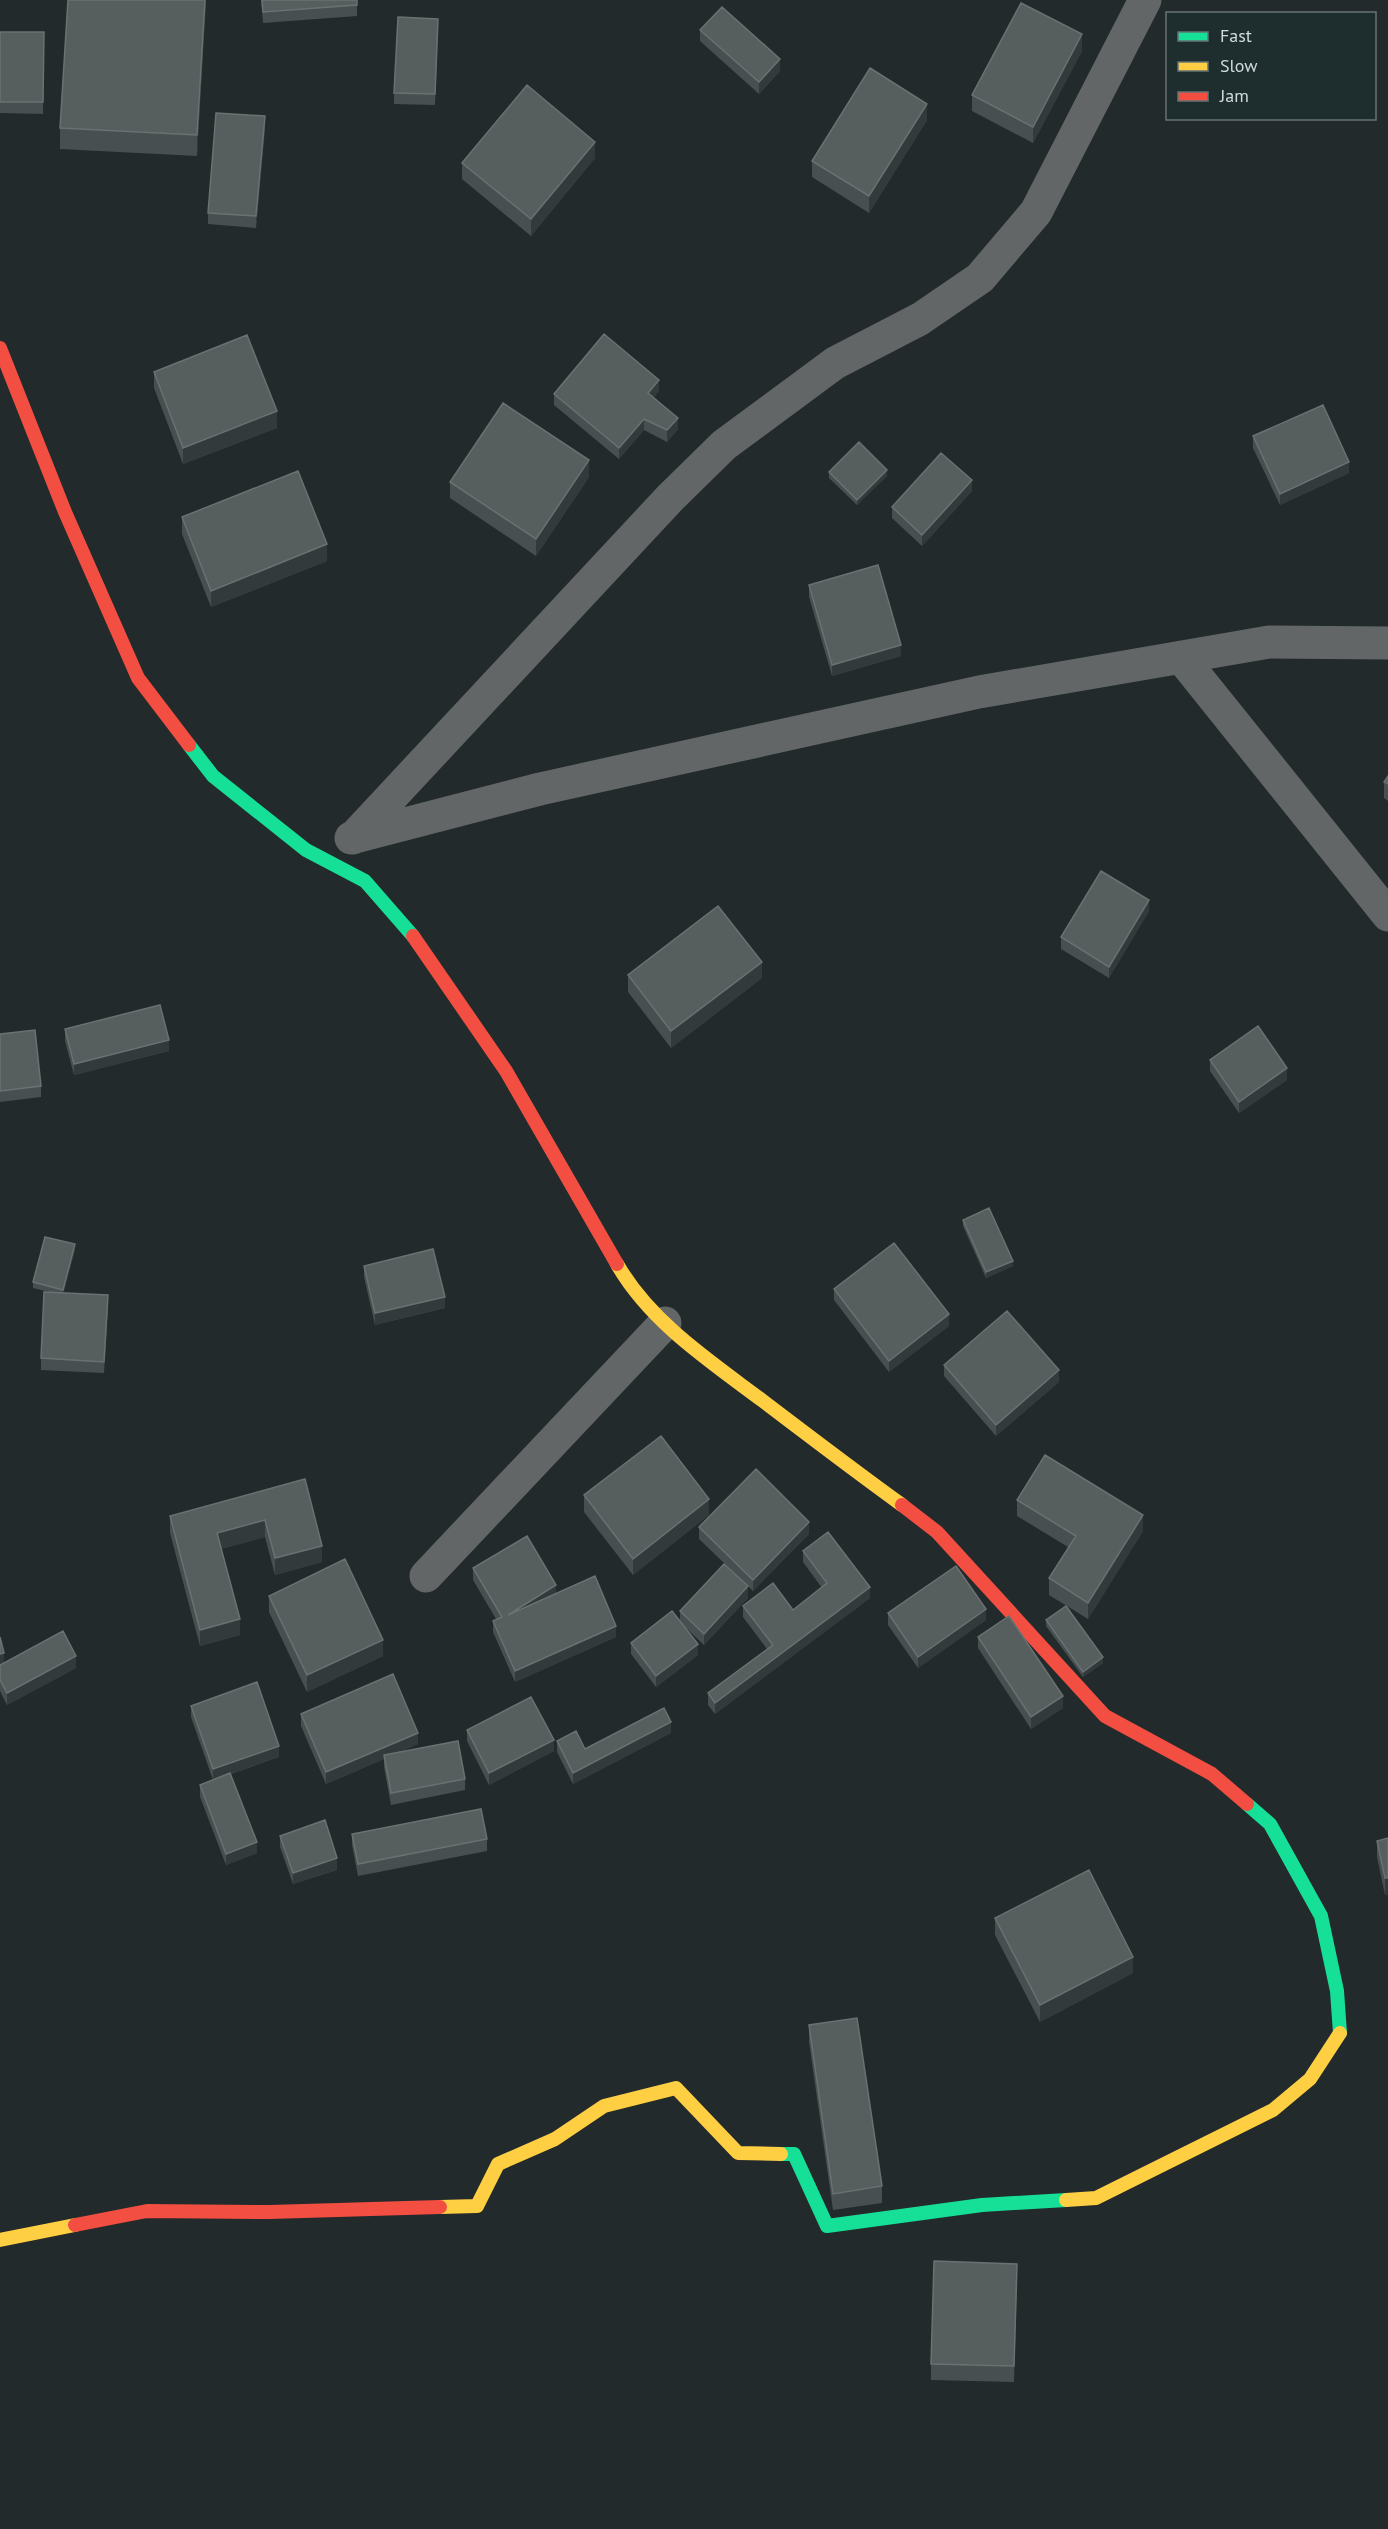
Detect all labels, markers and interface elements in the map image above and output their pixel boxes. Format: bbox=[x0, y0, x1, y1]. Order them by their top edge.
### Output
legend bbox=[1166, 12, 1376, 120]
text: Fast bbox=[1220, 24, 1252, 47]
text: Slow bbox=[1220, 54, 1258, 77]
text: Jam bbox=[1219, 84, 1249, 107]

